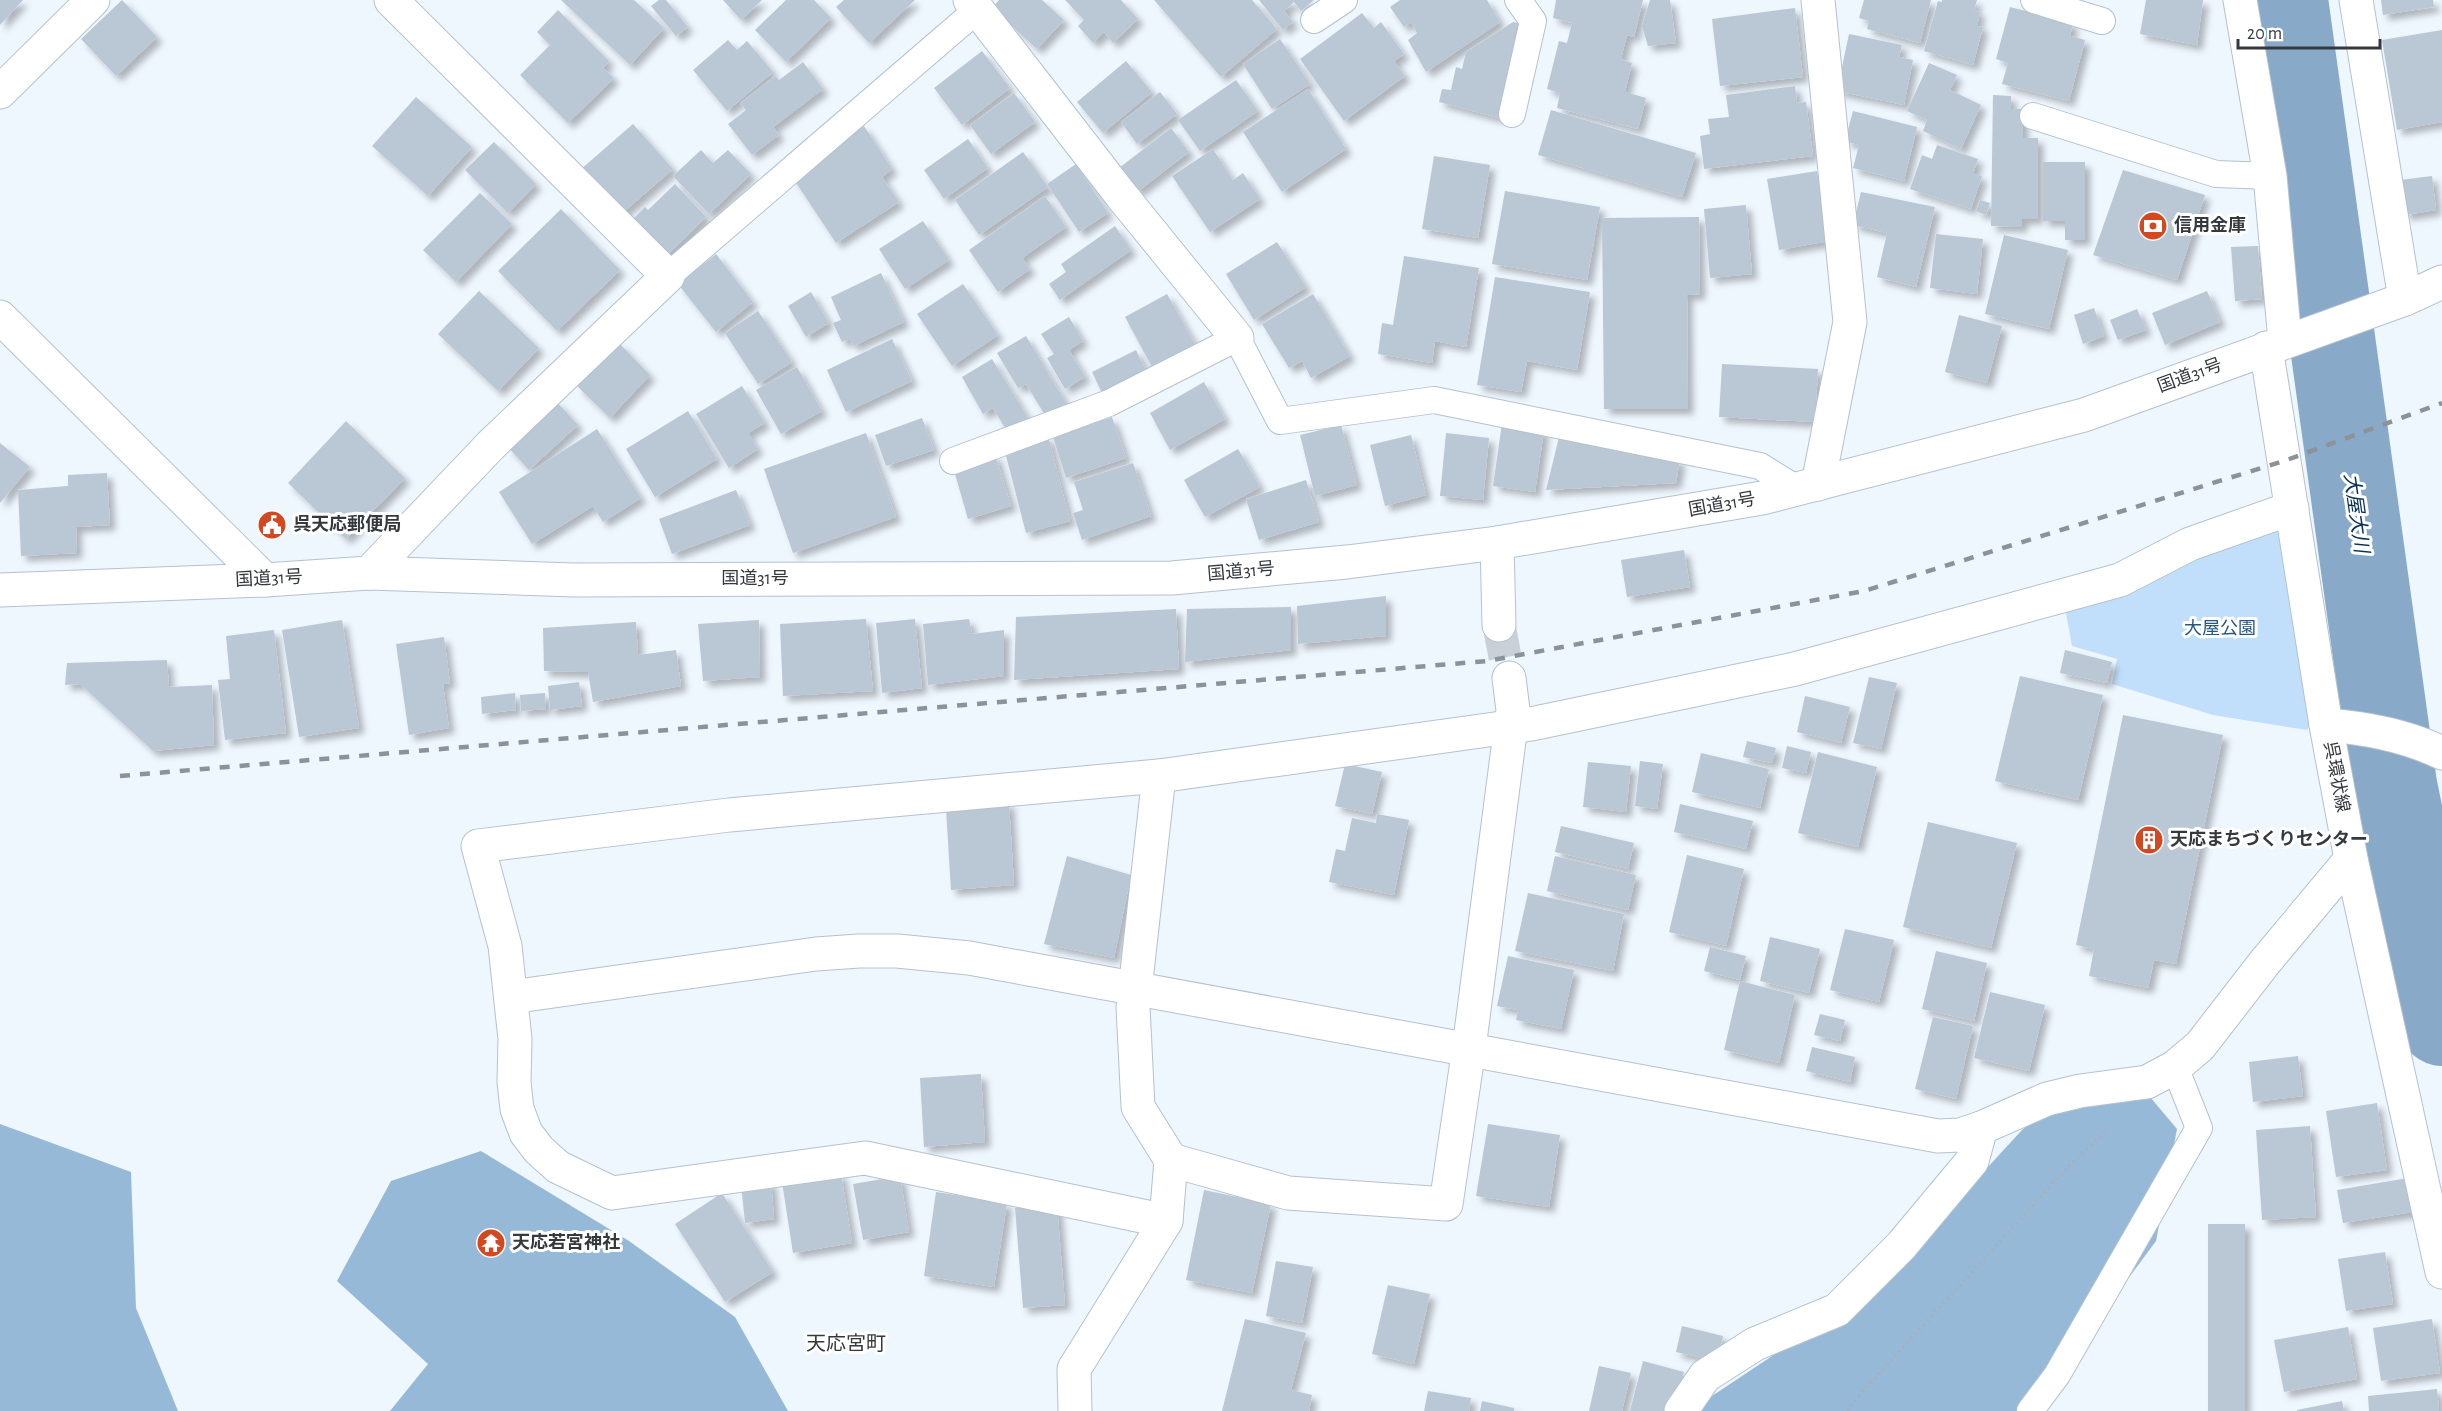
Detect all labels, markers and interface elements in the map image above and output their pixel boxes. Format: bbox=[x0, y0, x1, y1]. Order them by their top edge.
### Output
scale bar bbox=[2238, 12, 2380, 50]
text: 20 m bbox=[2247, 25, 2282, 43]
bank icon: 信用金庫 bbox=[2137, 210, 2169, 242]
place label: 信用金庫 bbox=[2174, 215, 2246, 235]
street label: 国道31号 bbox=[2154, 354, 2225, 396]
water label: 大屋大川 bbox=[2341, 472, 2373, 556]
street label: 国道31号 bbox=[1687, 488, 1757, 520]
public building icon: 呉天応郵便局 bbox=[256, 509, 288, 541]
place label: 呉天応郵便局 bbox=[293, 514, 401, 534]
street label: 国道31号 bbox=[1206, 558, 1275, 584]
street label: 国道31号 bbox=[235, 566, 303, 590]
street label: 国道31号 bbox=[721, 568, 789, 588]
park label: 大屋公園 bbox=[2184, 619, 2256, 638]
street label: 呉環状線 bbox=[2320, 740, 2354, 814]
building icon: 天応まちづくりセンター bbox=[2133, 824, 2165, 856]
place label: 天応まちづくりセンター bbox=[2170, 829, 2368, 849]
temple icon: 天応若宮神社 bbox=[475, 1227, 507, 1259]
place label: 天応若宮神社 bbox=[512, 1232, 620, 1252]
district label: 天応宮町 bbox=[806, 1333, 886, 1354]

